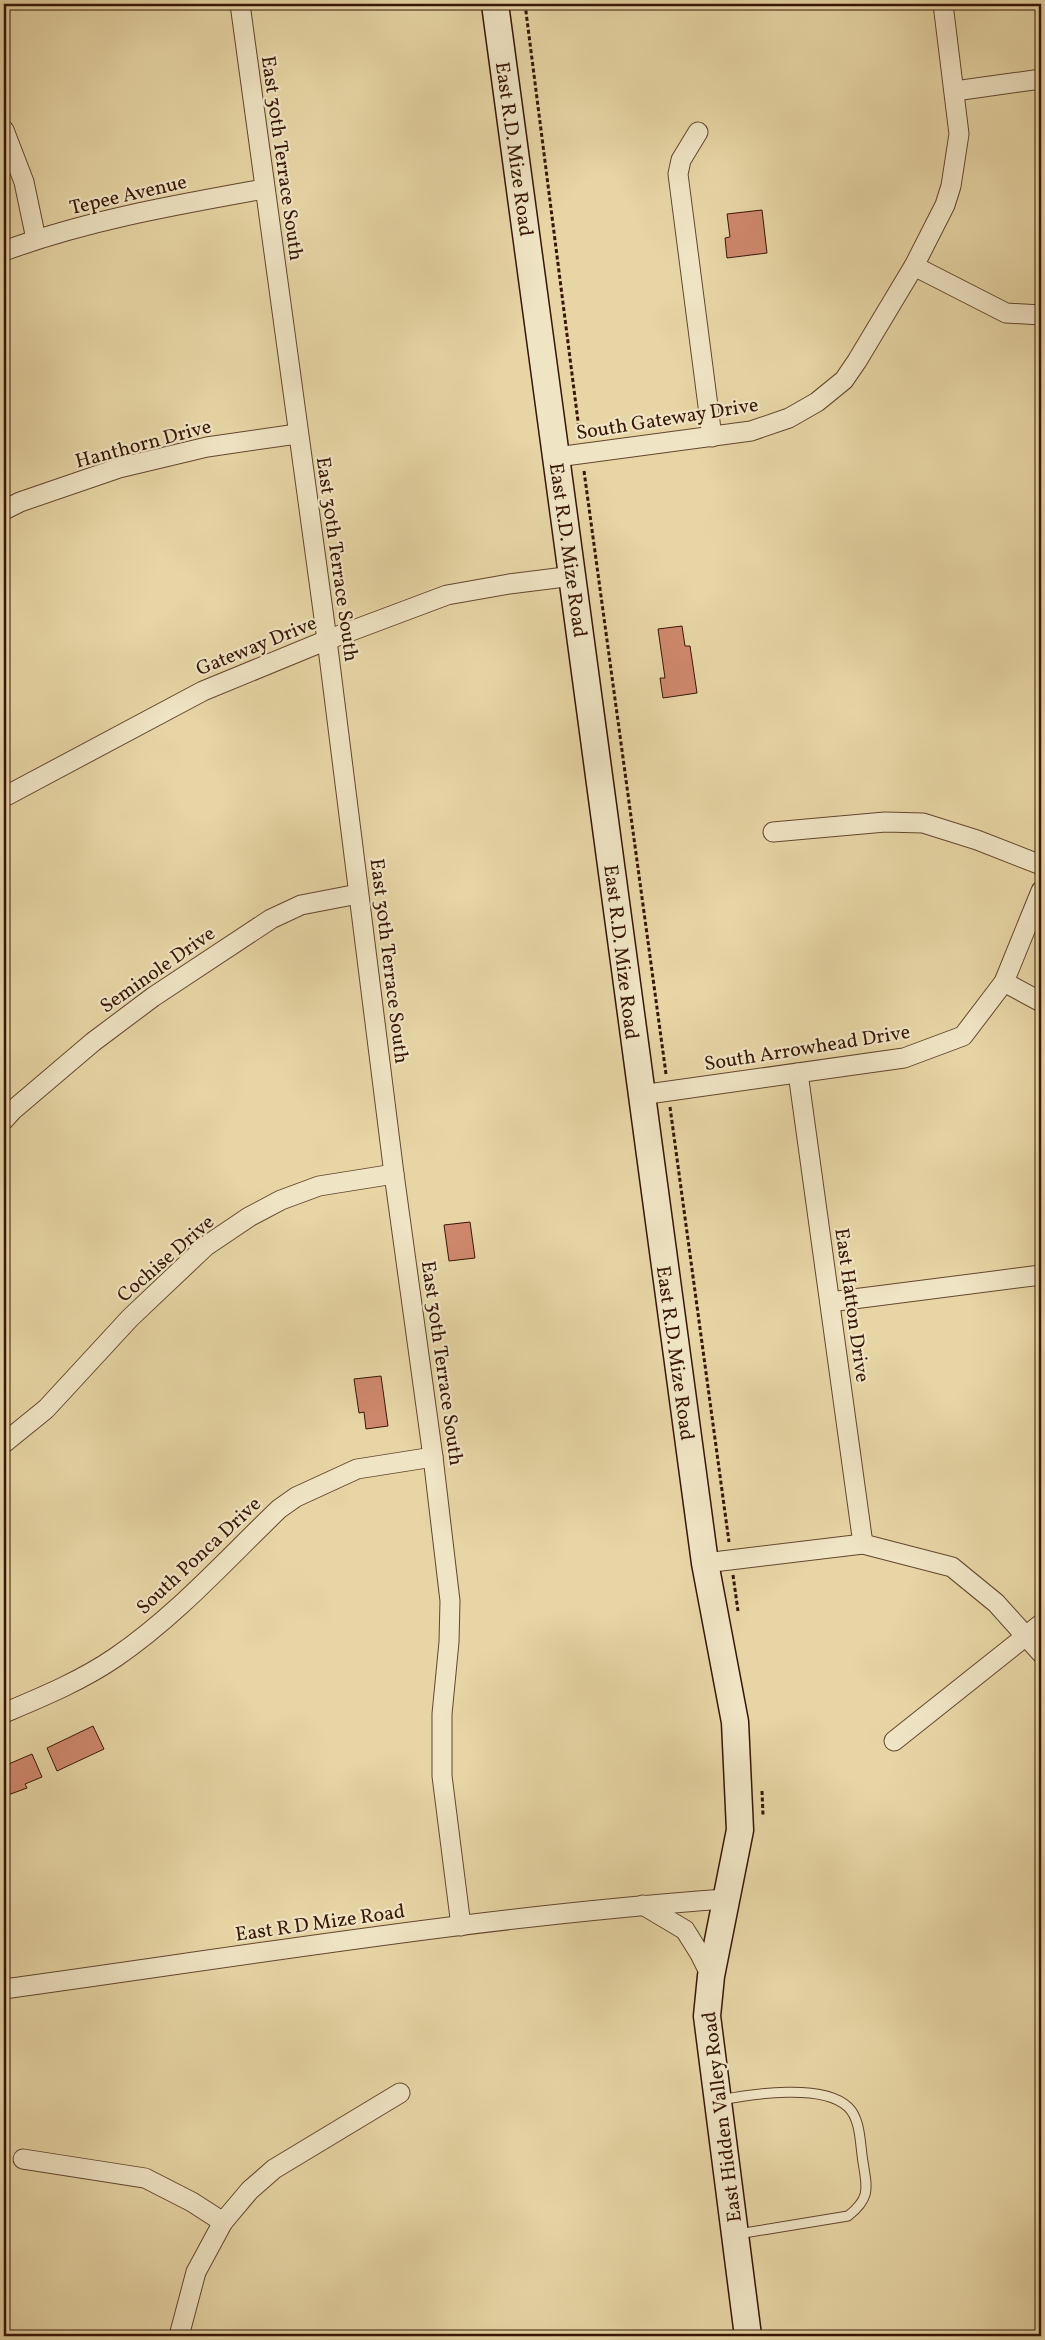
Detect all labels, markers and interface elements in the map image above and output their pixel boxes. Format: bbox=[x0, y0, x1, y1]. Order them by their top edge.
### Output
street label: East 30th Terrace South bbox=[253, 54, 309, 263]
street label: East R.D. Mize Road bbox=[487, 60, 539, 238]
street label: Tepee Avenue bbox=[67, 169, 190, 223]
street label: South Gateway Drive bbox=[574, 392, 760, 448]
street label: Hanthorn Drive bbox=[72, 413, 215, 477]
street label: East 30th Terrace South bbox=[308, 455, 364, 664]
street label: East R.D. Mize Road bbox=[541, 461, 593, 639]
street label: Gateway Drive bbox=[192, 610, 321, 684]
street label: East 30th Terrace South bbox=[362, 857, 415, 1066]
street label: East R.D. Mize Road bbox=[595, 863, 645, 1041]
street label: Seminole Drive bbox=[95, 920, 221, 1021]
street label: South Arrowhead Drive bbox=[702, 1019, 912, 1079]
street label: Cochise Drive bbox=[111, 1209, 221, 1310]
street label: East Hatton Drive bbox=[826, 1226, 876, 1384]
street label: East 30th Terrace South bbox=[413, 1259, 469, 1468]
street label: East R.D. Mize Road bbox=[648, 1264, 700, 1442]
street label: South Ponca Drive bbox=[131, 1491, 268, 1622]
street label: East R D Mize Road bbox=[234, 1898, 407, 1950]
street label: East Hidden Valley Road bbox=[696, 2010, 750, 2224]

